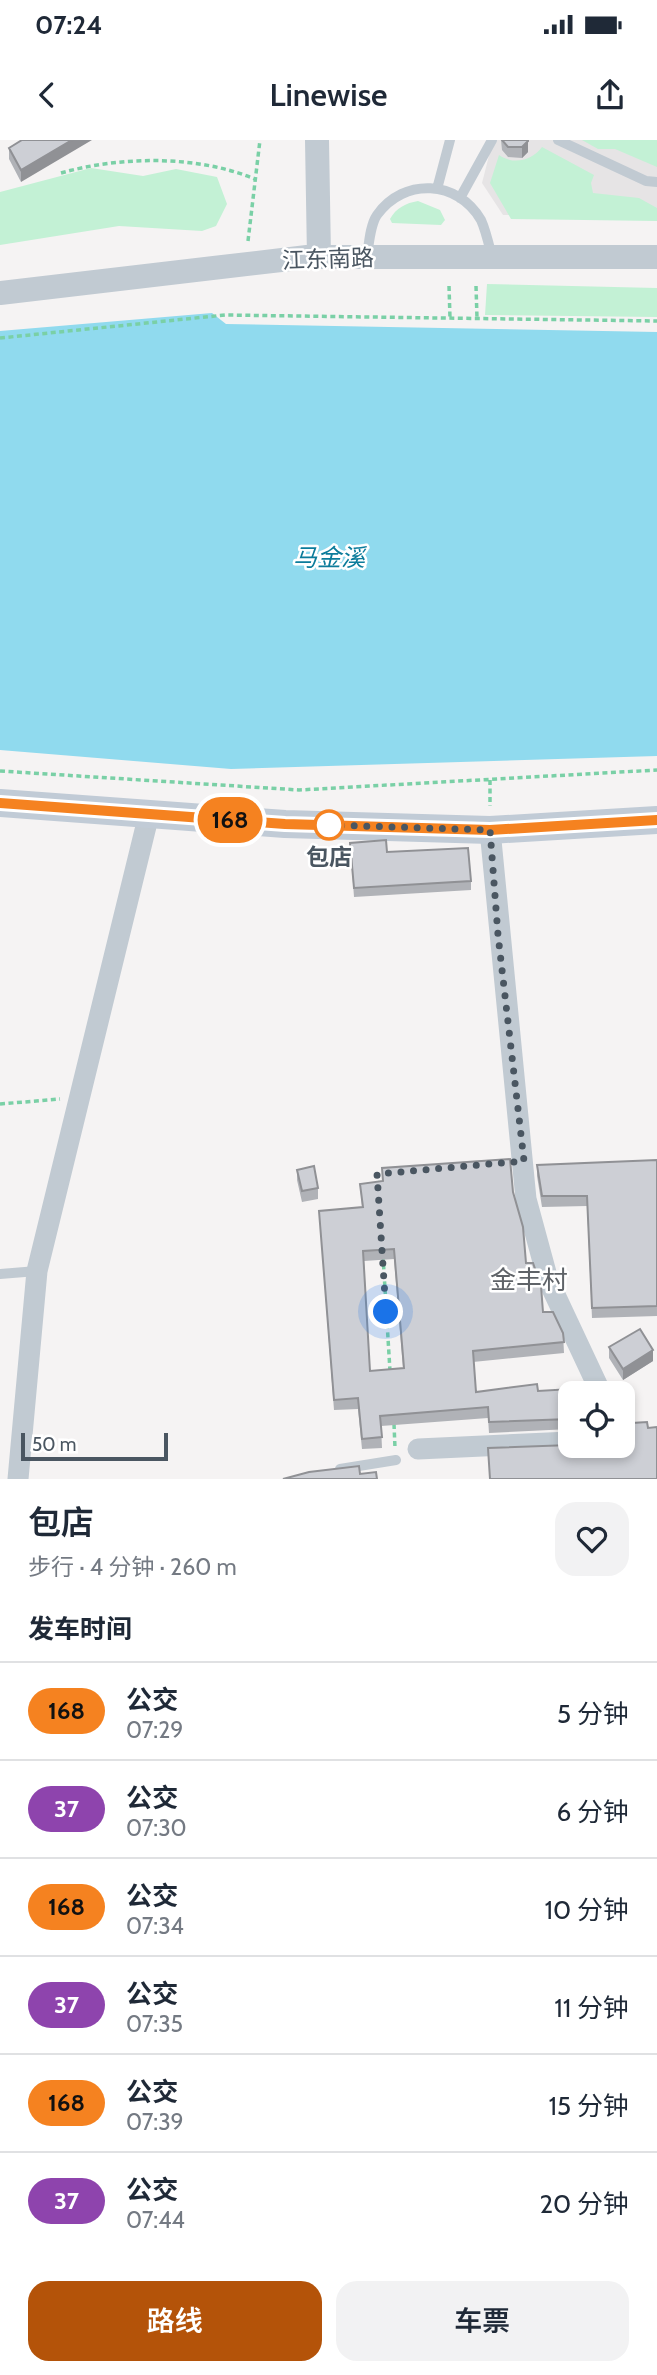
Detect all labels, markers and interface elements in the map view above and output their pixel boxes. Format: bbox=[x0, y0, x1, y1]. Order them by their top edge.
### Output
text: 07:24 bbox=[35, 9, 102, 41]
text: Linewise bbox=[269, 75, 388, 114]
icon: back bbox=[28, 76, 66, 114]
icon: share bbox=[591, 76, 629, 114]
street label: 江东南路 bbox=[282, 243, 374, 275]
water label: 马金溪 bbox=[293, 543, 368, 572]
line badge: 168 bbox=[190, 797, 270, 843]
text: 168 bbox=[212, 805, 248, 834]
marker: 包店 bbox=[314, 810, 344, 840]
place label: 包店 bbox=[306, 843, 352, 871]
district label: 金丰村 bbox=[490, 1264, 568, 1296]
your location bbox=[368, 1294, 403, 1329]
map controls bbox=[558, 1381, 635, 1458]
button: locate bbox=[558, 1381, 635, 1458]
scale bar bbox=[21, 1430, 168, 1462]
text: 50 m bbox=[32, 1433, 76, 1456]
text: 包店 bbox=[28, 1502, 94, 1542]
button: heart bbox=[555, 1502, 629, 1576]
text: 步行 · 4 分钟 · 260 m bbox=[28, 1553, 237, 1581]
text: 发车时间 bbox=[28, 1613, 132, 1645]
text: 公交 bbox=[126, 1684, 178, 1716]
text: 168 bbox=[48, 1696, 85, 1725]
text: 5 分钟 bbox=[557, 1698, 629, 1730]
text: 07:29 bbox=[126, 1716, 183, 1744]
text: 公交 bbox=[126, 1782, 178, 1814]
text: 37 bbox=[54, 1794, 79, 1823]
text: 6 分钟 bbox=[556, 1796, 629, 1828]
text: 07:30 bbox=[126, 1814, 187, 1842]
text: 公交 bbox=[126, 1880, 178, 1912]
text: 168 bbox=[48, 1892, 85, 1921]
text: 10 分钟 bbox=[545, 1894, 629, 1926]
text: 07:34 bbox=[126, 1912, 184, 1940]
text: 公交 bbox=[126, 1978, 178, 2010]
text: 37 bbox=[54, 1990, 79, 2019]
text: 11 分钟 bbox=[554, 1992, 629, 2024]
text: 07:35 bbox=[126, 2010, 183, 2038]
text: 公交 bbox=[126, 2076, 178, 2108]
text: 168 bbox=[48, 2088, 85, 2117]
text: 15 分钟 bbox=[549, 2090, 629, 2122]
text: 07:39 bbox=[126, 2108, 184, 2136]
text: 公交 bbox=[126, 2174, 178, 2206]
text: 37 bbox=[54, 2186, 79, 2215]
text: 20 分钟 bbox=[539, 2188, 629, 2220]
text: 07:44 bbox=[126, 2206, 185, 2234]
button: 路线 bbox=[28, 2281, 322, 2361]
button: 车票 bbox=[336, 2281, 629, 2361]

